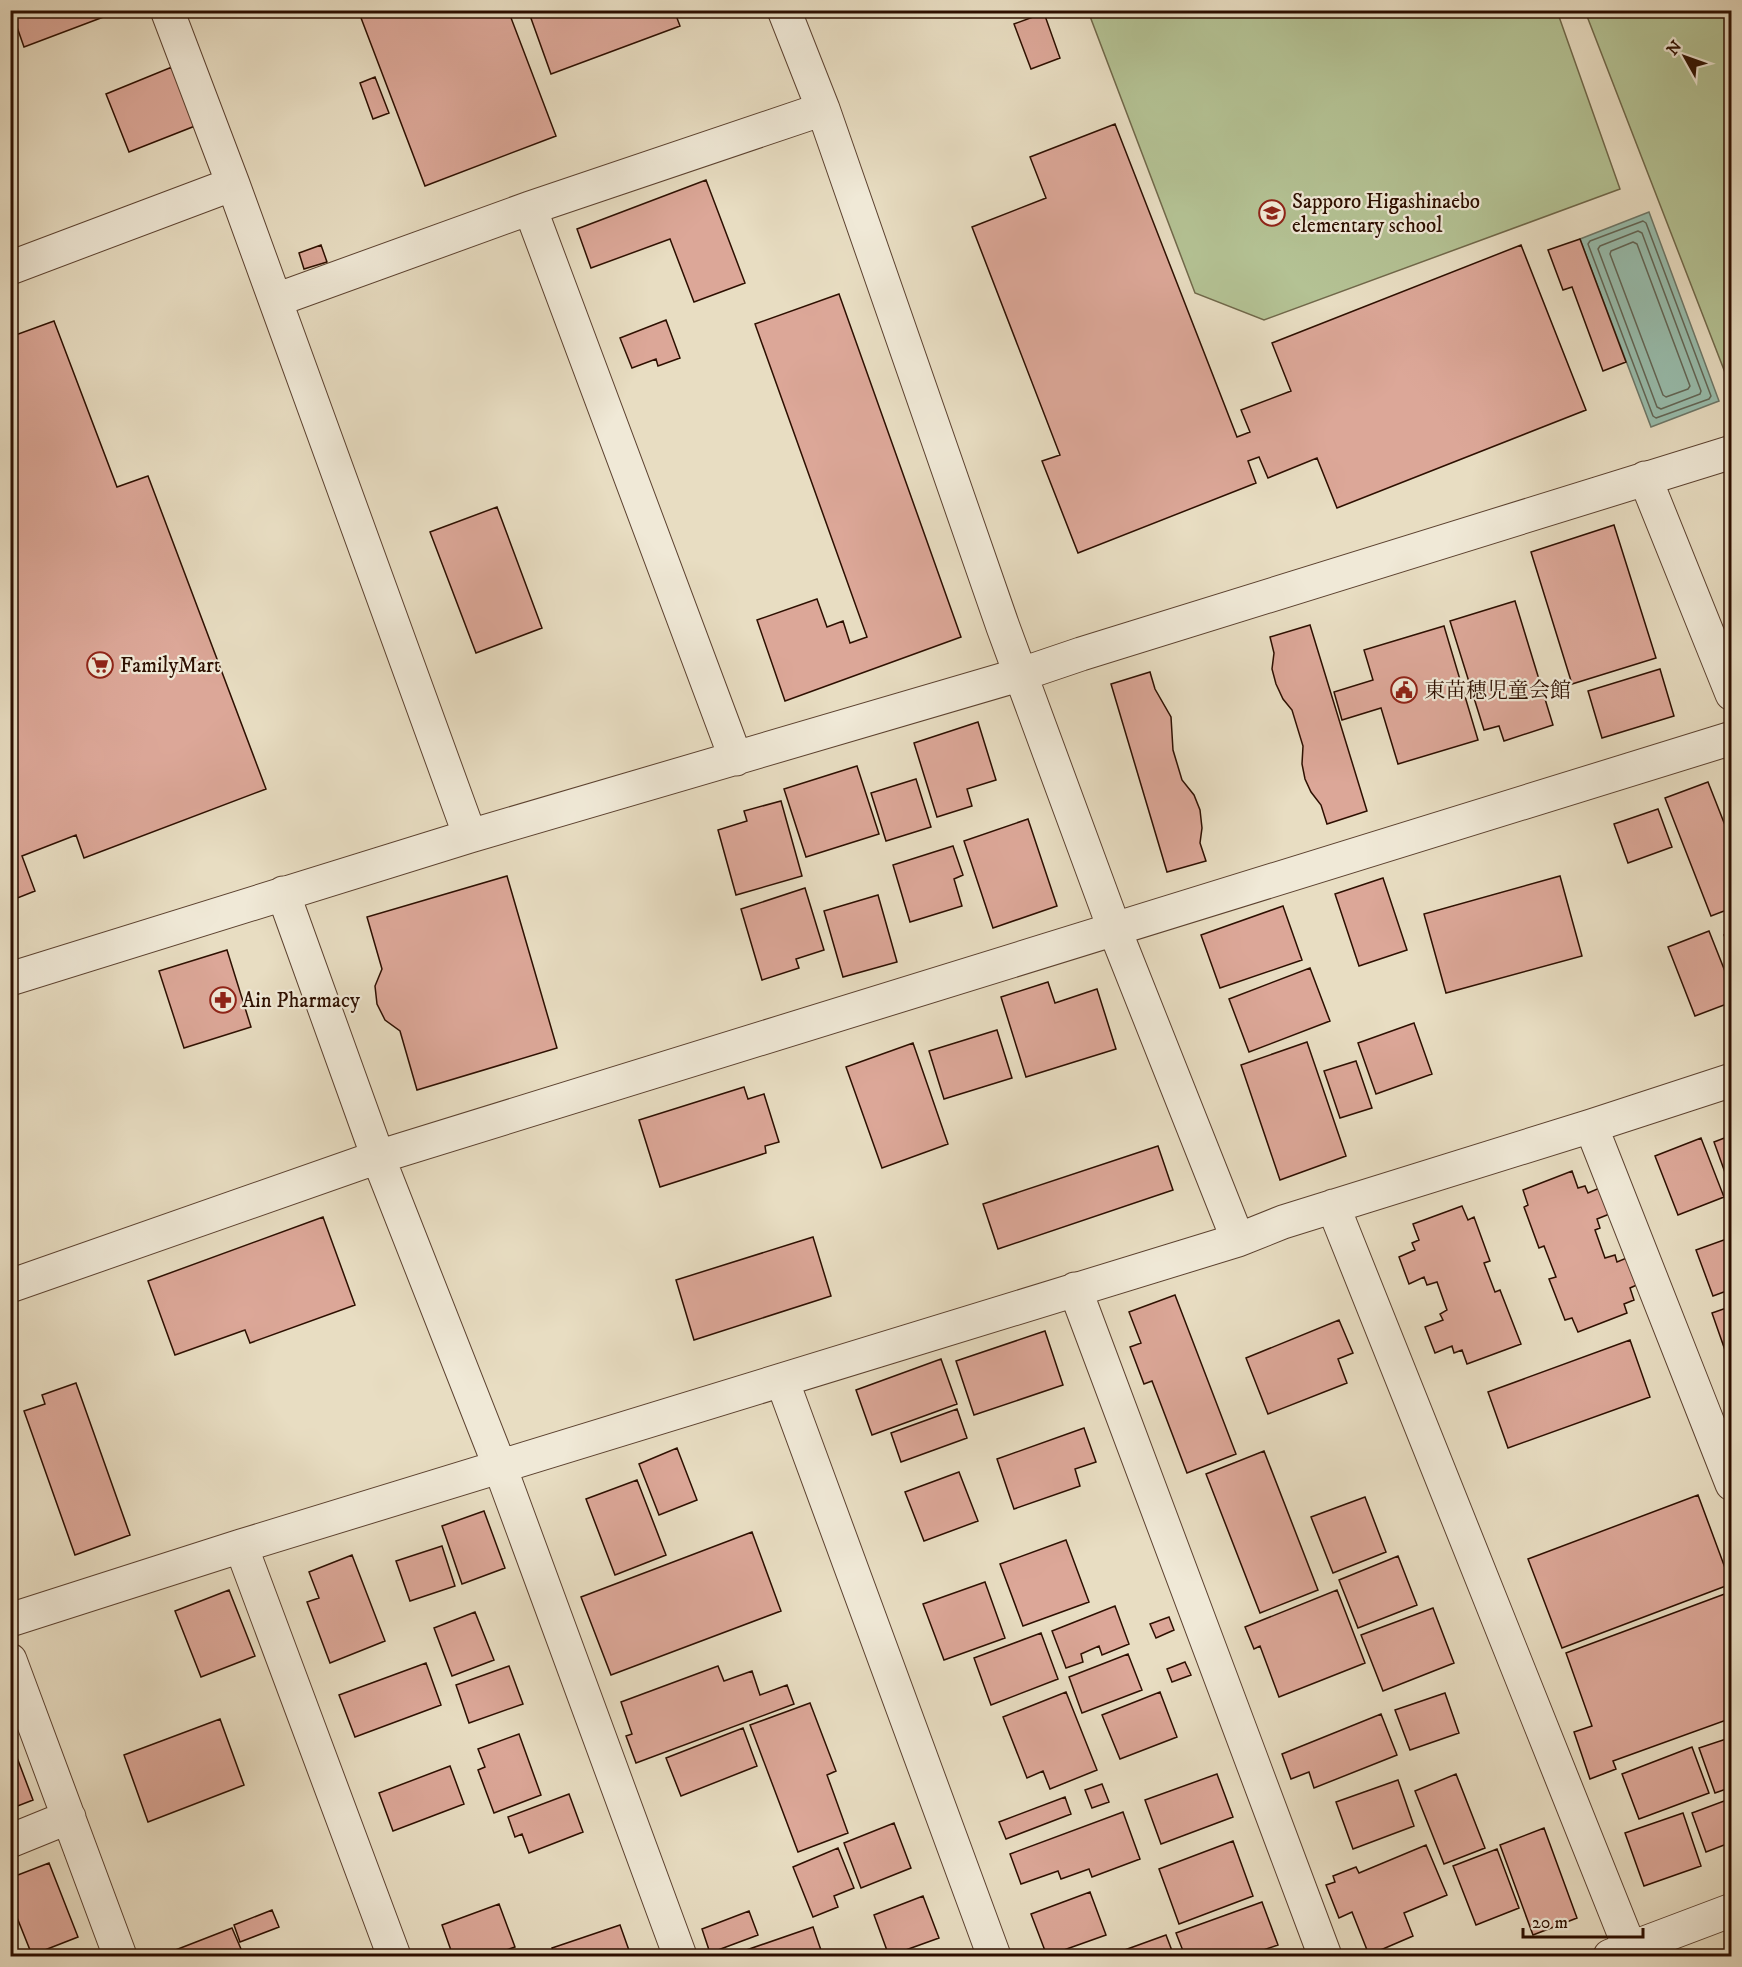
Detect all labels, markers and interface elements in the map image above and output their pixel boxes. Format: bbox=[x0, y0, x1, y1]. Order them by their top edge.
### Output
north arrow bbox=[1655, 27, 1715, 87]
text: N bbox=[1662, 37, 1686, 59]
place label: Sapporo Higashinaebo elementary school bbox=[1292, 189, 1480, 239]
school or university icon: Sapporo Higashinaebo elementary school bbox=[1257, 198, 1287, 228]
supermarket icon: FamilyMart bbox=[85, 650, 115, 680]
place label: FamilyMart bbox=[120, 653, 221, 679]
public building icon: 東苗穂児童会館 bbox=[1389, 675, 1419, 705]
place label: 東苗穂児童会館 bbox=[1424, 678, 1571, 704]
pharmacy icon: Ain Pharmacy bbox=[208, 985, 238, 1015]
place label: Ain Pharmacy bbox=[242, 988, 361, 1014]
scale bar bbox=[1523, 1901, 1643, 1939]
text: 20 m bbox=[1532, 1912, 1568, 1934]

